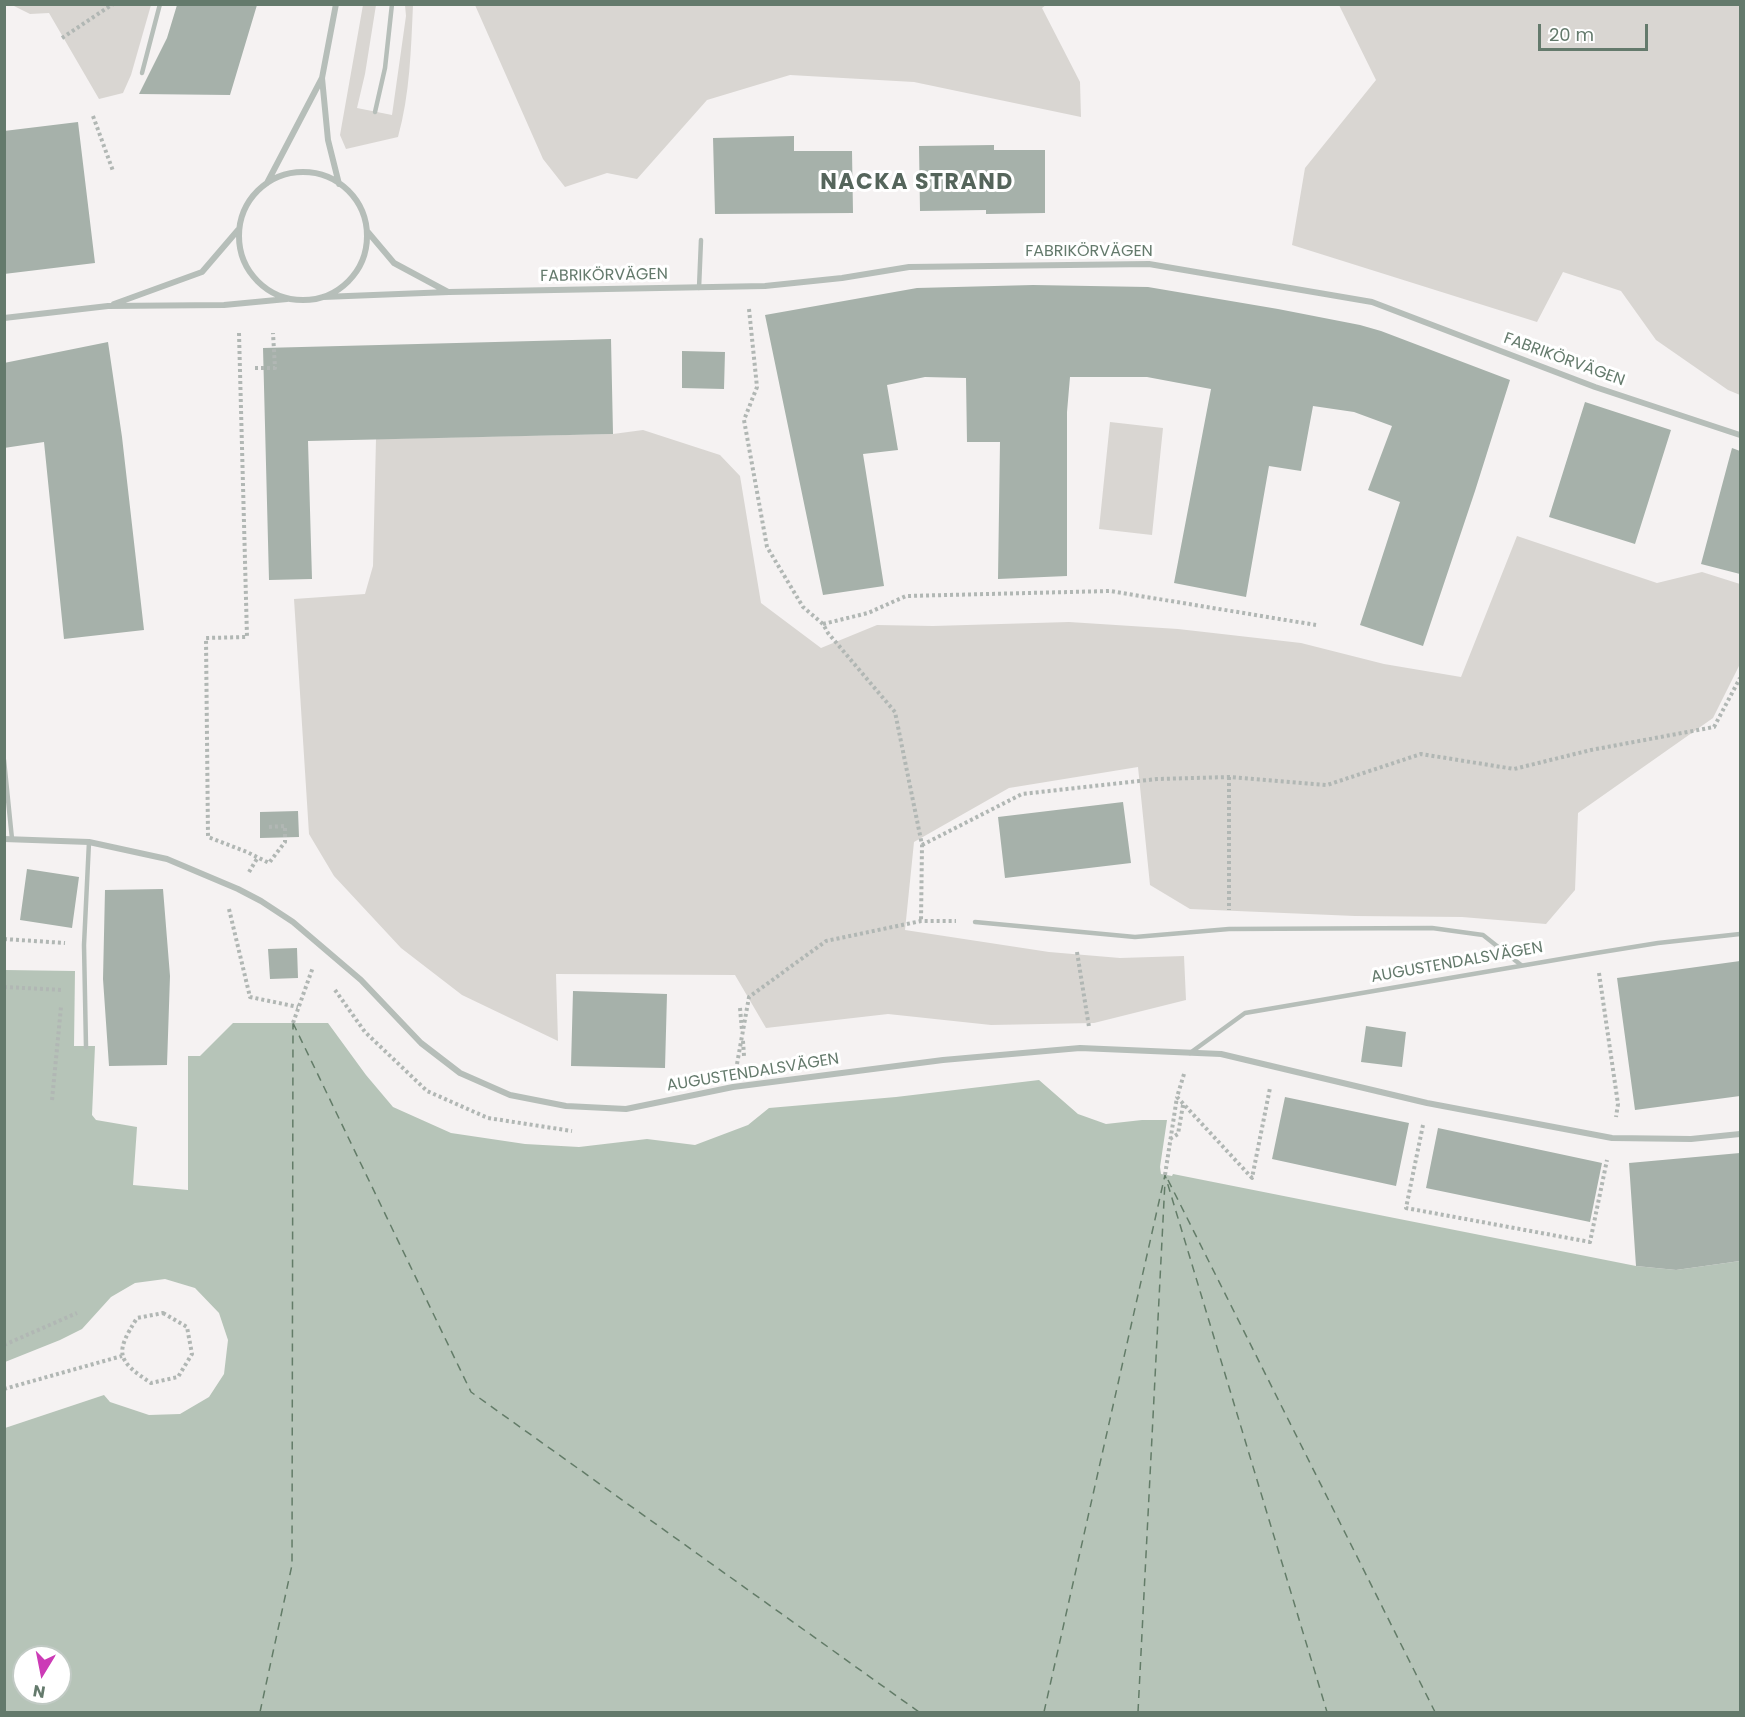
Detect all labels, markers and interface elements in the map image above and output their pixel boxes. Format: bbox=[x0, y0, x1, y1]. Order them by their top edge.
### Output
scale bar bbox=[1541, 12, 1650, 50]
text: 20 m bbox=[1549, 22, 1594, 47]
district label: NACKA STRAND bbox=[820, 170, 1014, 196]
street label: FABRIKÖRVÄGEN bbox=[1025, 242, 1153, 262]
street label: FABRIKÖRVÄGEN bbox=[540, 265, 668, 287]
street label: FABRIKÖRVÄGEN bbox=[1501, 329, 1627, 391]
street label: AUGUSTENDALSVÄGEN bbox=[1370, 938, 1544, 988]
street label: AUGUSTENDALSVÄGEN bbox=[665, 1050, 841, 1096]
north arrow bbox=[12, 1645, 72, 1705]
text: N bbox=[31, 1679, 47, 1704]

